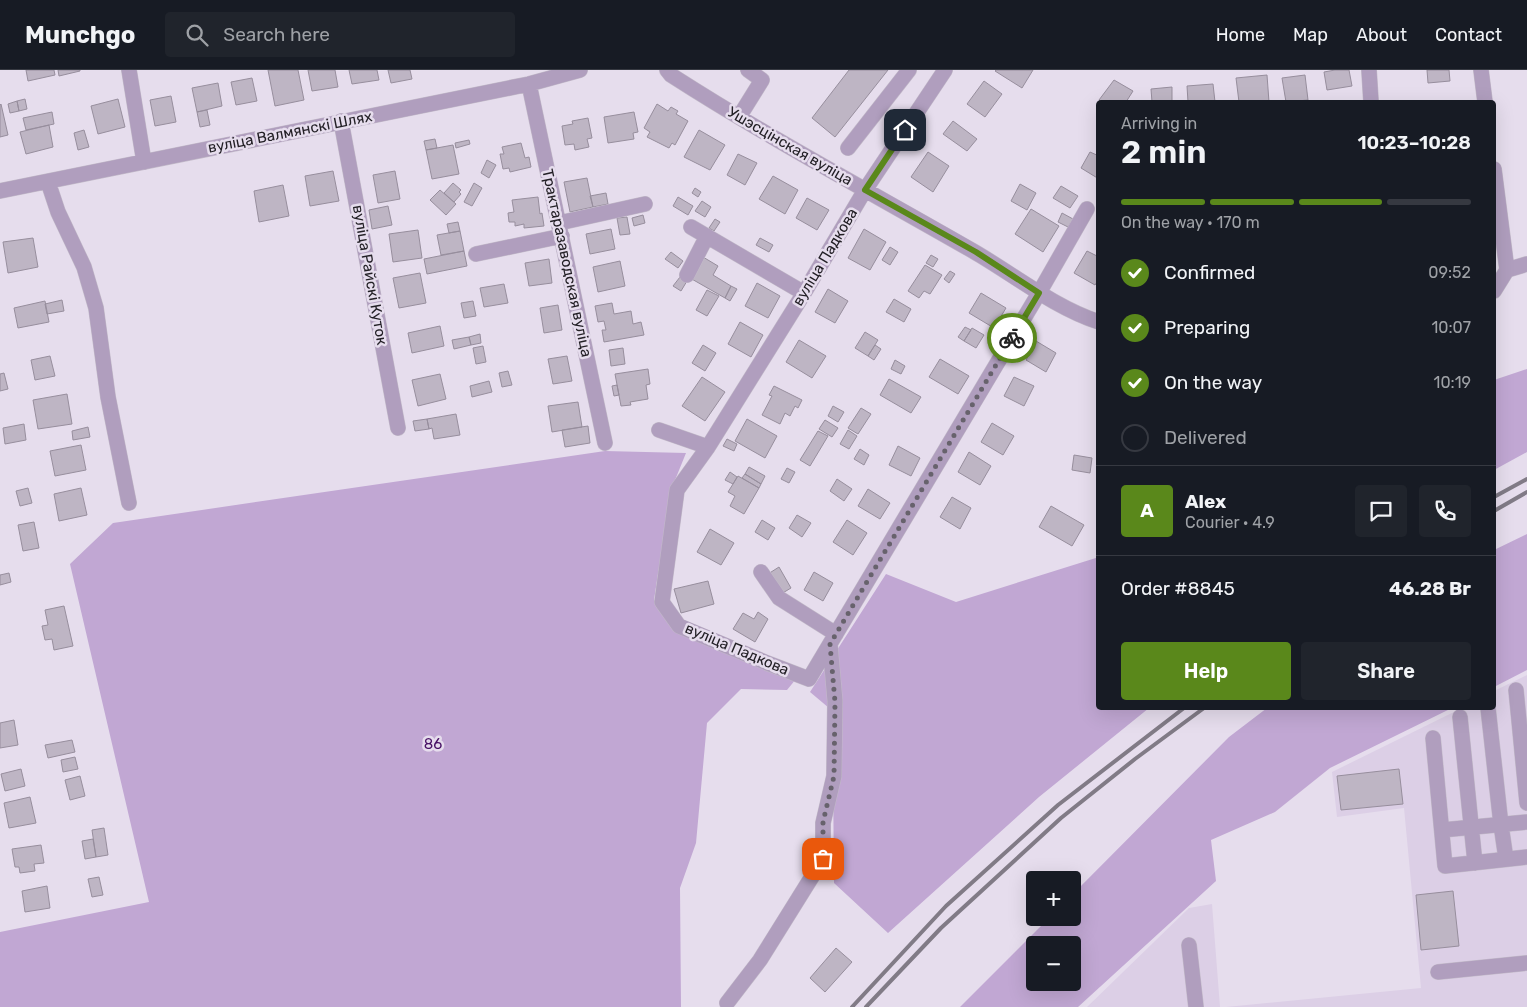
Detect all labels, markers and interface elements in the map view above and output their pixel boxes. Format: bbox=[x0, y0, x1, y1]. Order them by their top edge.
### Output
search box bbox=[165, 12, 515, 57]
text: Munchgo bbox=[25, 21, 135, 49]
icon: search bbox=[183, 21, 211, 49]
text: Search here bbox=[223, 23, 330, 46]
text: Home bbox=[1216, 24, 1265, 46]
text: Map bbox=[1293, 24, 1328, 46]
text: About bbox=[1356, 24, 1407, 46]
text: Contact bbox=[1435, 24, 1502, 46]
street label: Ушэсцінская вуліца bbox=[724, 103, 856, 189]
street label: вуліца Валмянскі Шлях bbox=[206, 107, 374, 157]
pin bbox=[884, 109, 926, 151]
text: Arriving in bbox=[1121, 114, 1197, 133]
icon: home bbox=[891, 116, 919, 144]
text: 10:23–10:28 bbox=[1357, 131, 1471, 154]
text: 2 min bbox=[1121, 133, 1206, 171]
street label: Трактаразаводская вуліца bbox=[538, 167, 596, 359]
street label: вуліца Райскі Куток bbox=[349, 204, 391, 346]
street label: вуліца Падкова bbox=[789, 205, 861, 309]
text: On the way · 170 m bbox=[1121, 213, 1260, 232]
icon: check bbox=[1121, 259, 1149, 287]
text: Confirmed bbox=[1164, 261, 1255, 284]
text: 09:52 bbox=[1428, 263, 1471, 282]
courier bbox=[987, 313, 1037, 363]
icon: check bbox=[1121, 314, 1149, 342]
text: Preparing bbox=[1164, 316, 1250, 339]
text: 10:07 bbox=[1432, 318, 1471, 337]
icon: bike bbox=[998, 324, 1026, 352]
icon: check bbox=[1121, 369, 1149, 397]
text: On the way bbox=[1164, 371, 1262, 394]
text: 10:19 bbox=[1434, 373, 1471, 392]
text: Delivered bbox=[1164, 426, 1247, 449]
button: chat bbox=[1355, 485, 1407, 537]
button: phone bbox=[1419, 485, 1471, 537]
text: Alex bbox=[1185, 490, 1226, 513]
text: A bbox=[1140, 499, 1154, 522]
text: Courier · 4.9 bbox=[1185, 513, 1275, 532]
text: Order #8845 bbox=[1121, 577, 1235, 600]
text: 46.28 Br bbox=[1389, 577, 1471, 600]
street label: вуліца Падкова bbox=[683, 619, 791, 679]
button: Help bbox=[1121, 642, 1291, 700]
button: Share bbox=[1301, 642, 1471, 700]
park label: 86 bbox=[424, 735, 442, 753]
pin bbox=[802, 838, 844, 880]
icon: bag bbox=[809, 845, 837, 873]
map controls bbox=[1026, 871, 1081, 991]
button: + bbox=[1026, 871, 1081, 926]
button: − bbox=[1026, 936, 1081, 991]

